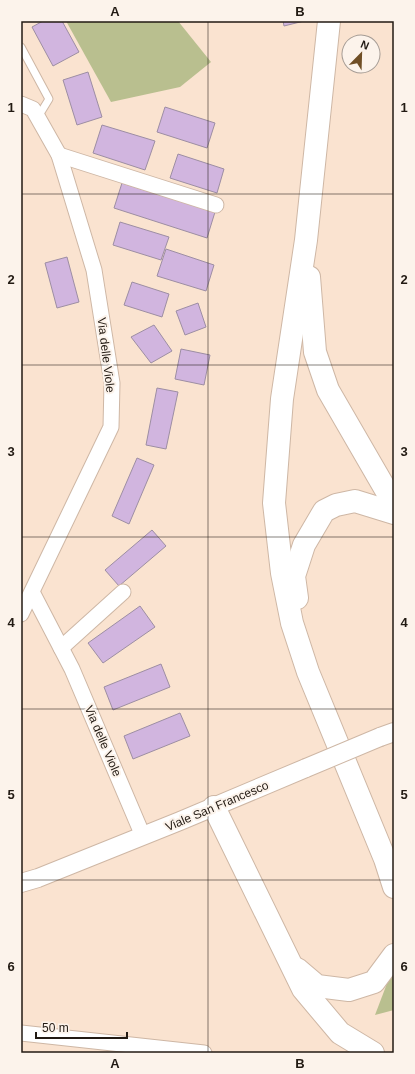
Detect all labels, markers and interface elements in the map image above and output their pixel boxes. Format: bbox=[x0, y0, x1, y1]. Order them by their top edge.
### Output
text: A bbox=[110, 4, 120, 19]
text: B bbox=[295, 4, 305, 19]
north arrow bbox=[341, 34, 381, 74]
text: N bbox=[359, 38, 371, 52]
text: 1 bbox=[7, 100, 15, 115]
text: 1 bbox=[400, 100, 408, 115]
text: 2 bbox=[7, 272, 15, 287]
text: 2 bbox=[400, 272, 408, 287]
street label: Via delle Viole bbox=[94, 317, 118, 394]
text: 3 bbox=[7, 444, 15, 459]
text: 3 bbox=[400, 444, 408, 459]
text: 4 bbox=[7, 615, 15, 630]
text: 4 bbox=[400, 615, 408, 630]
street label: Via delle Viole bbox=[82, 703, 124, 779]
street label: Viale San Francesco bbox=[163, 778, 271, 834]
text: 5 bbox=[7, 787, 15, 802]
text: 5 bbox=[400, 787, 408, 802]
text: 6 bbox=[7, 959, 15, 974]
text: 6 bbox=[400, 959, 408, 974]
scale bar bbox=[36, 1014, 127, 1040]
text: 50 m bbox=[42, 1021, 69, 1035]
text: A bbox=[110, 1056, 120, 1071]
text: B bbox=[295, 1056, 305, 1071]

